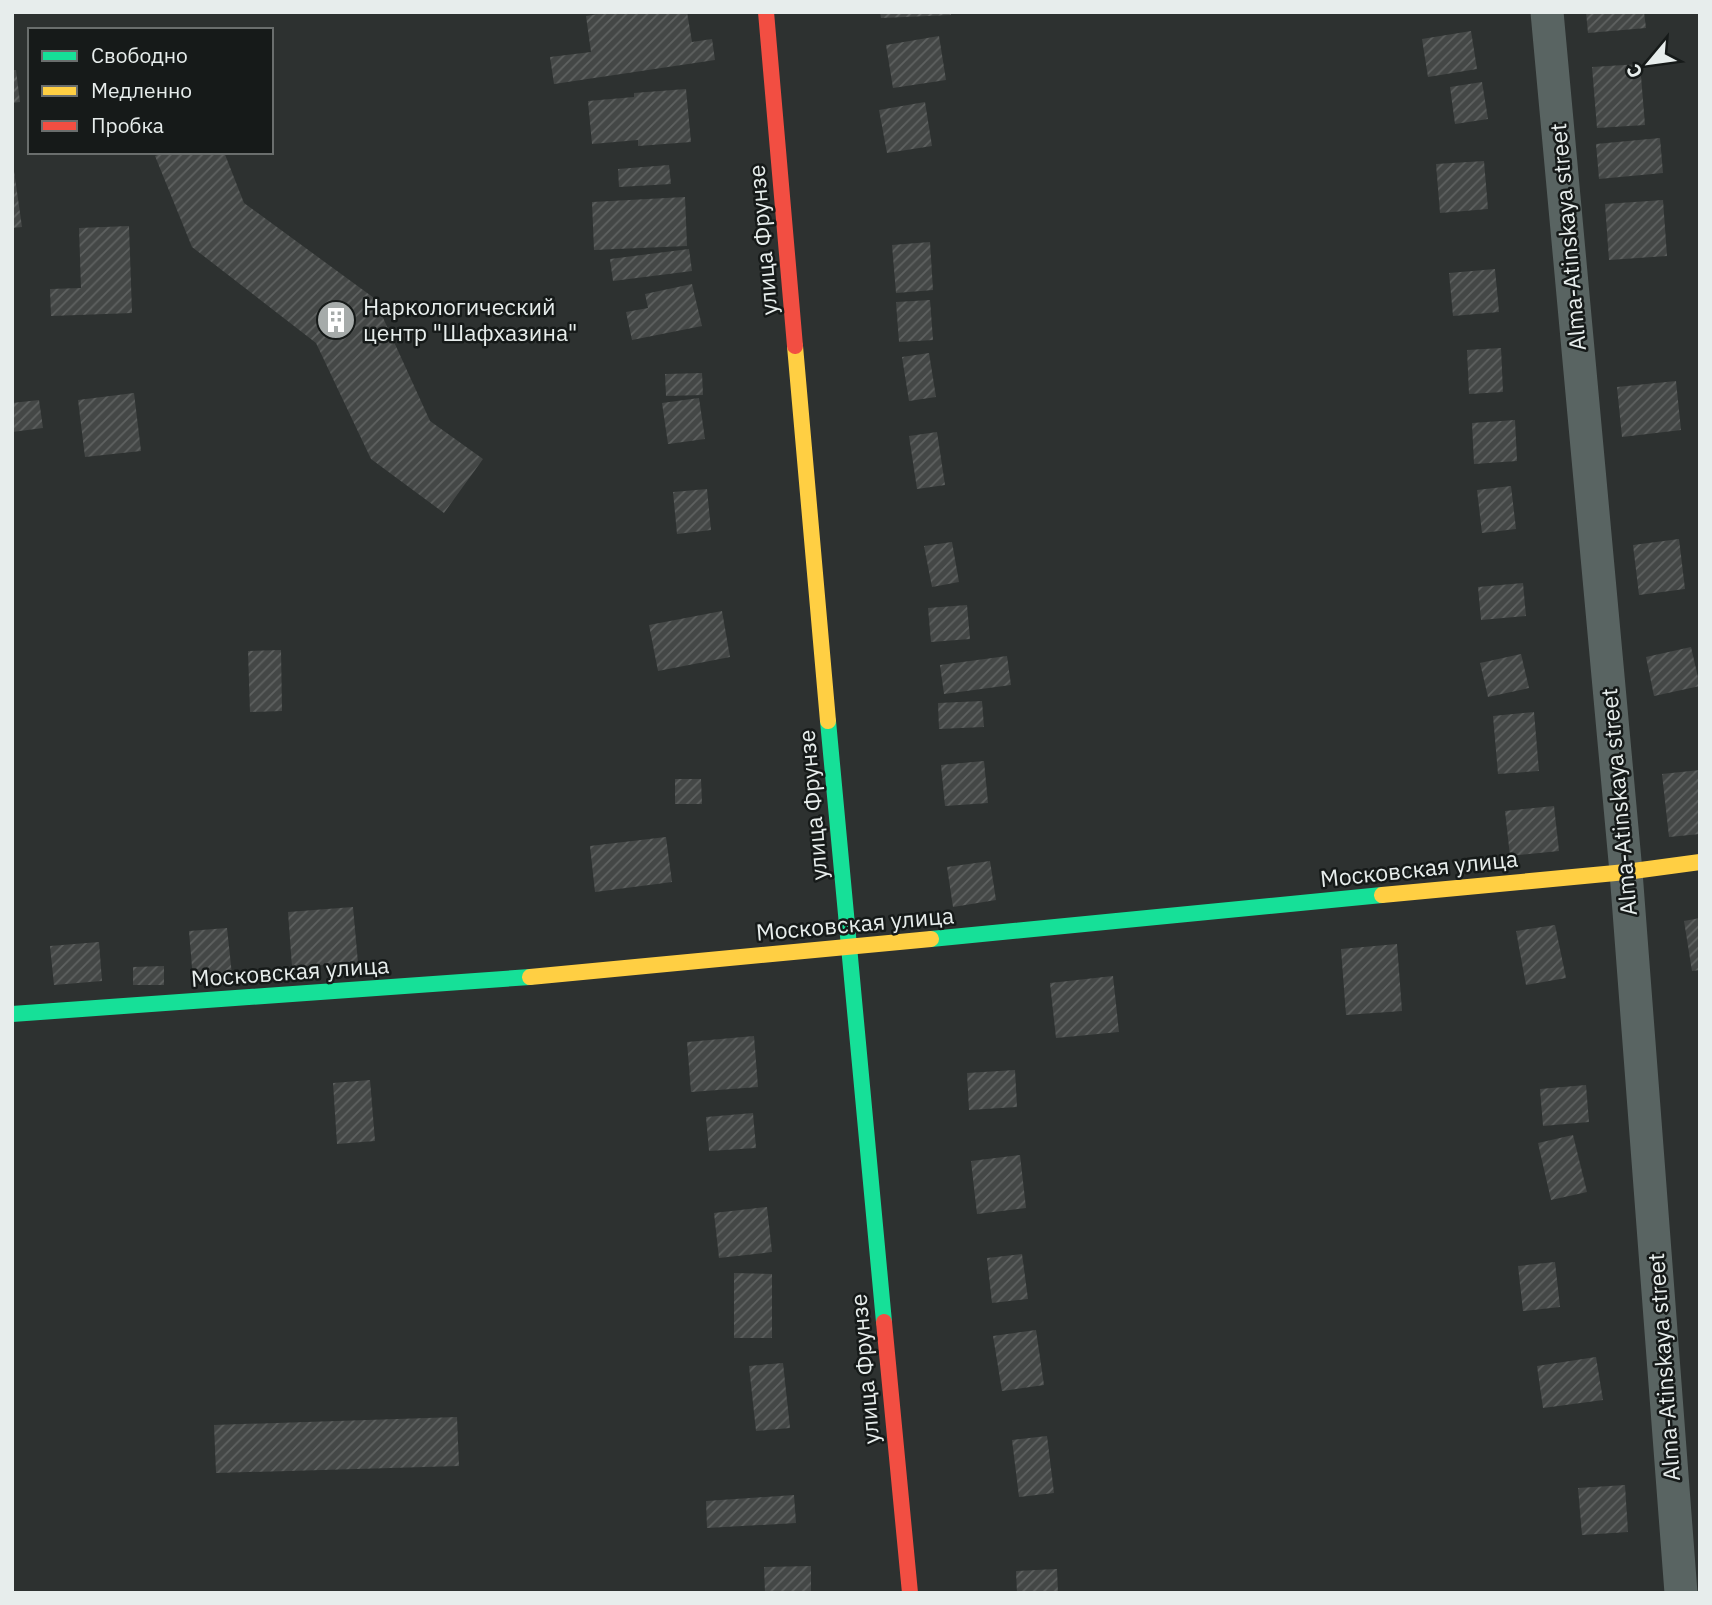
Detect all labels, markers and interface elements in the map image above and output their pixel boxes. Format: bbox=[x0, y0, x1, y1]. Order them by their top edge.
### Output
legend bbox=[28, 28, 273, 154]
north arrow bbox=[1614, 28, 1684, 98]
text: Свободно bbox=[91, 41, 188, 69]
text: С bbox=[1621, 60, 1648, 82]
text: Медленно bbox=[91, 76, 192, 104]
text: Пробка bbox=[91, 111, 164, 139]
street label: Alma-Atinskaya street bbox=[1542, 122, 1592, 352]
street label: улица Фрунзе bbox=[740, 164, 784, 317]
place label: Наркологический центр "Шафхазина" bbox=[363, 291, 577, 347]
building icon: Наркологический центр "Шафхазина" bbox=[315, 299, 357, 341]
street label: Alma-Atinskaya street bbox=[1593, 687, 1643, 917]
street label: улица Фрунзе bbox=[790, 729, 834, 882]
street label: Московская улица bbox=[1318, 843, 1519, 893]
street label: Московская улица bbox=[755, 899, 955, 947]
street label: Московская улица bbox=[190, 949, 390, 993]
street label: Alma-Atinskaya street bbox=[1640, 1252, 1686, 1482]
street label: улица Фрунзе bbox=[842, 1293, 886, 1446]

